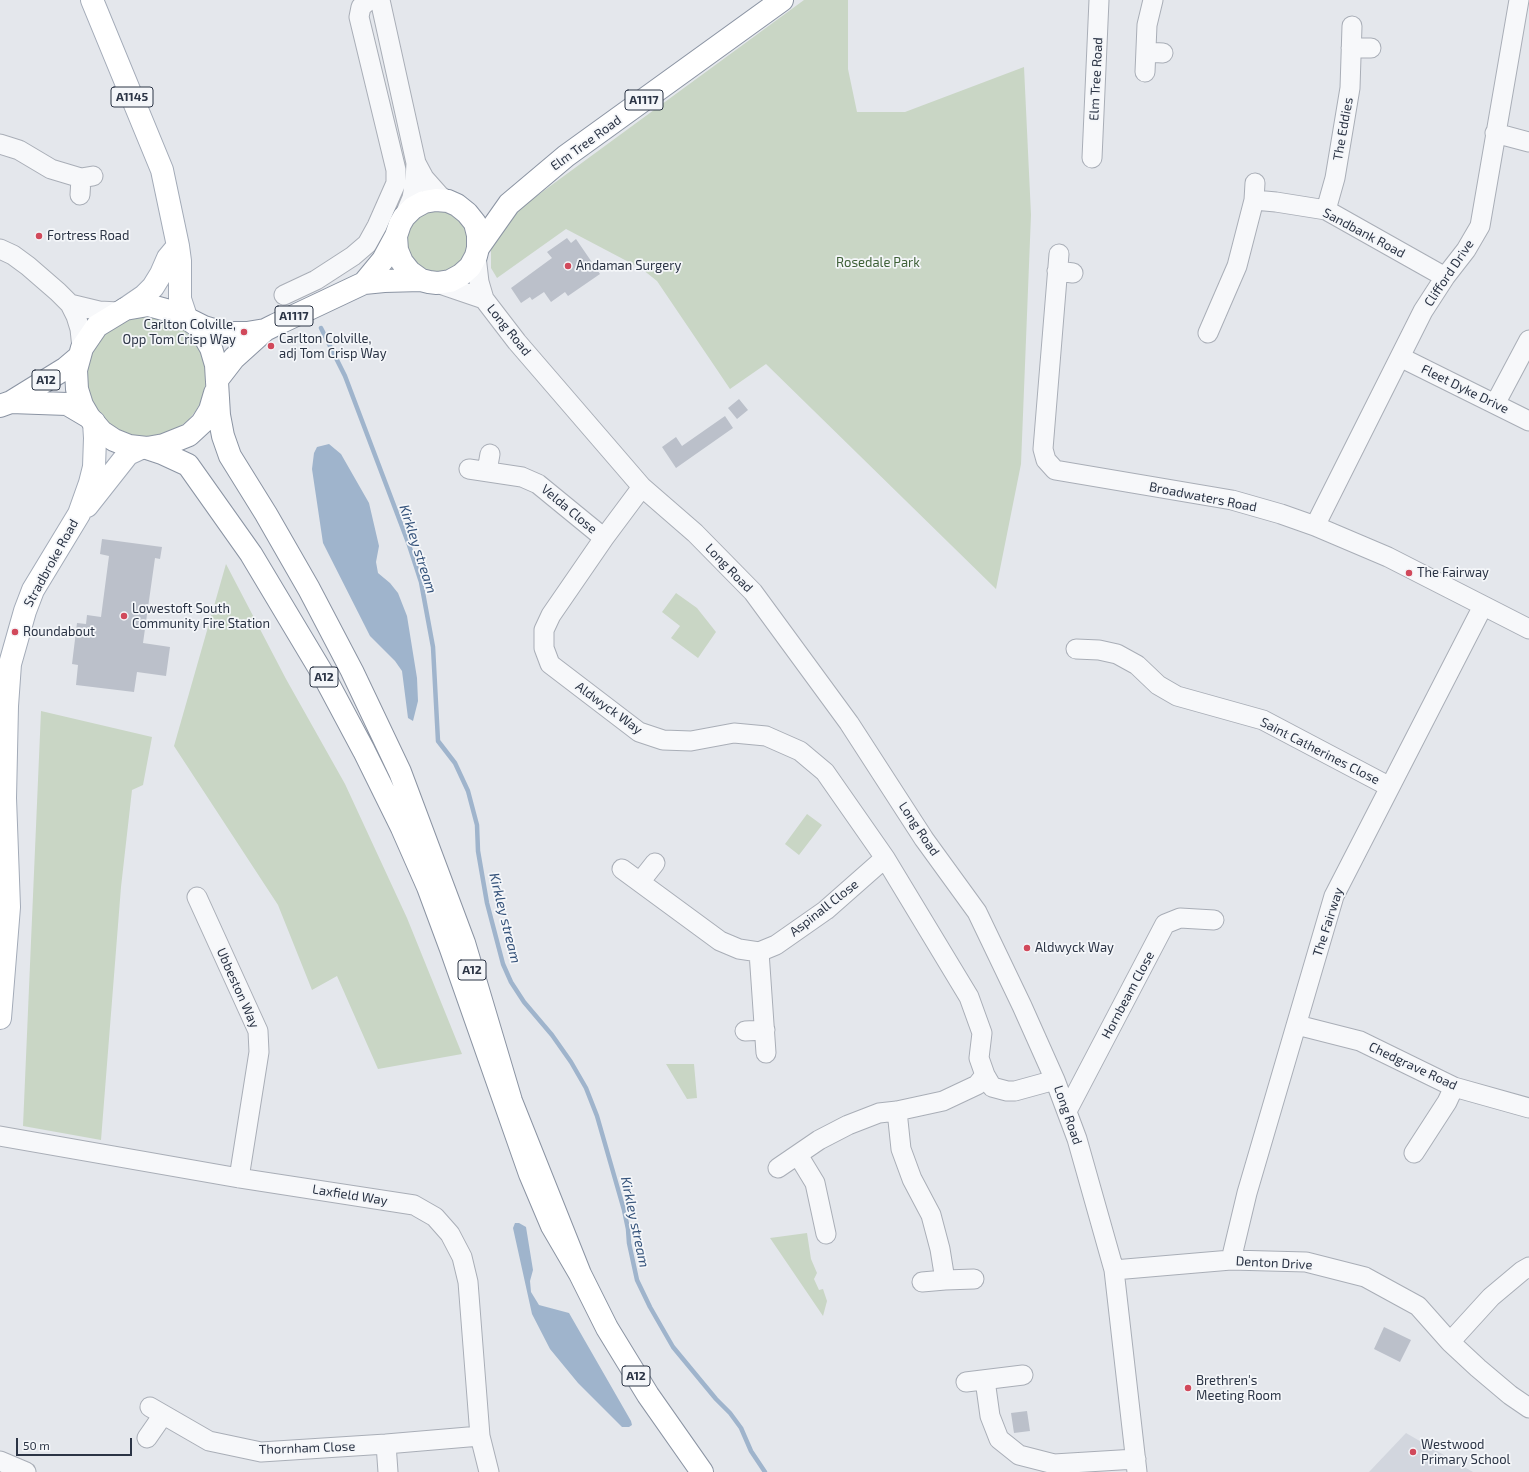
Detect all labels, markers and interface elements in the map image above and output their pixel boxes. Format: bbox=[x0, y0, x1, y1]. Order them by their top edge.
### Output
street label: Elm Tree Road bbox=[1086, 37, 1106, 121]
road number: A1145 bbox=[111, 87, 153, 107]
road number: A1117 bbox=[625, 90, 663, 110]
street label: The Eddies bbox=[1330, 96, 1356, 162]
street label: Elm Tree Road bbox=[548, 112, 624, 174]
street label: Sandbank Road bbox=[1320, 205, 1408, 261]
place label: Fortress Road bbox=[47, 228, 129, 244]
marker: Fortress Road bbox=[34, 231, 44, 241]
street label: Clifford Drive bbox=[1421, 237, 1477, 309]
park label: Rosedale Park bbox=[836, 255, 920, 271]
place label: Andaman Surgery bbox=[576, 258, 681, 274]
marker: Andaman Surgery bbox=[563, 261, 573, 271]
street label: Long Road bbox=[484, 301, 534, 359]
road number: A1117 bbox=[275, 306, 313, 326]
place label: Carlton Colville, Opp Tom Crisp Way bbox=[122, 317, 236, 348]
marker: Carlton Colville, Opp Tom Crisp Way bbox=[239, 327, 249, 337]
place label: Carlton Colville, adj Tom Crisp Way bbox=[279, 331, 387, 362]
marker: Carlton Colville, adj Tom Crisp Way bbox=[266, 341, 276, 351]
street label: Fleet Dyke Drive bbox=[1419, 361, 1511, 417]
road number: A12 bbox=[32, 370, 60, 390]
street label: Broadwaters Road bbox=[1148, 479, 1258, 515]
street label: Velda Close bbox=[538, 481, 600, 537]
water label: Kirkley stream bbox=[396, 502, 440, 596]
street label: Stradbroke Road bbox=[20, 516, 82, 610]
street label: Long Road bbox=[702, 540, 756, 596]
place label: The Fairway bbox=[1417, 565, 1489, 581]
marker: The Fairway bbox=[1404, 568, 1414, 578]
place label: Lowestoft South Community Fire Station bbox=[132, 601, 270, 632]
marker: Lowestoft South Community Fire Station bbox=[119, 611, 129, 621]
place label: Roundabout bbox=[23, 624, 95, 640]
marker: Roundabout bbox=[10, 627, 20, 637]
road number: A12 bbox=[310, 667, 338, 687]
street label: Aldwyck Way bbox=[572, 678, 646, 738]
street label: Saint Catherines Close bbox=[1258, 714, 1382, 788]
street label: Long Road bbox=[895, 799, 943, 859]
water label: Kirkley stream bbox=[486, 871, 524, 965]
street label: Aspinall Close bbox=[786, 876, 862, 940]
street label: The Fairway bbox=[1309, 885, 1347, 959]
place label: Aldwyck Way bbox=[1035, 940, 1114, 956]
marker: Aldwyck Way bbox=[1022, 943, 1032, 953]
street label: Ubbeston Way bbox=[213, 946, 263, 1030]
street label: Hornbeam Close bbox=[1098, 949, 1158, 1041]
road number: A12 bbox=[458, 960, 486, 980]
street label: Chedgrave Road bbox=[1366, 1039, 1460, 1093]
street label: Long Road bbox=[1051, 1083, 1085, 1147]
water label: Kirkley stream bbox=[617, 1175, 653, 1269]
street label: Laxfield Way bbox=[311, 1181, 389, 1209]
street label: Denton Drive bbox=[1235, 1253, 1313, 1273]
road number: A12 bbox=[622, 1366, 650, 1386]
place label: Brethren's Meeting Room bbox=[1196, 1373, 1281, 1404]
marker: Brethren's Meeting Room bbox=[1183, 1383, 1193, 1393]
scale bar bbox=[18, 1430, 134, 1456]
place label: Westwood Primary School bbox=[1421, 1437, 1510, 1468]
text: 50 m bbox=[23, 1438, 50, 1452]
street label: Thornham Close bbox=[259, 1439, 355, 1457]
marker: Westwood Primary School bbox=[1408, 1447, 1418, 1457]

